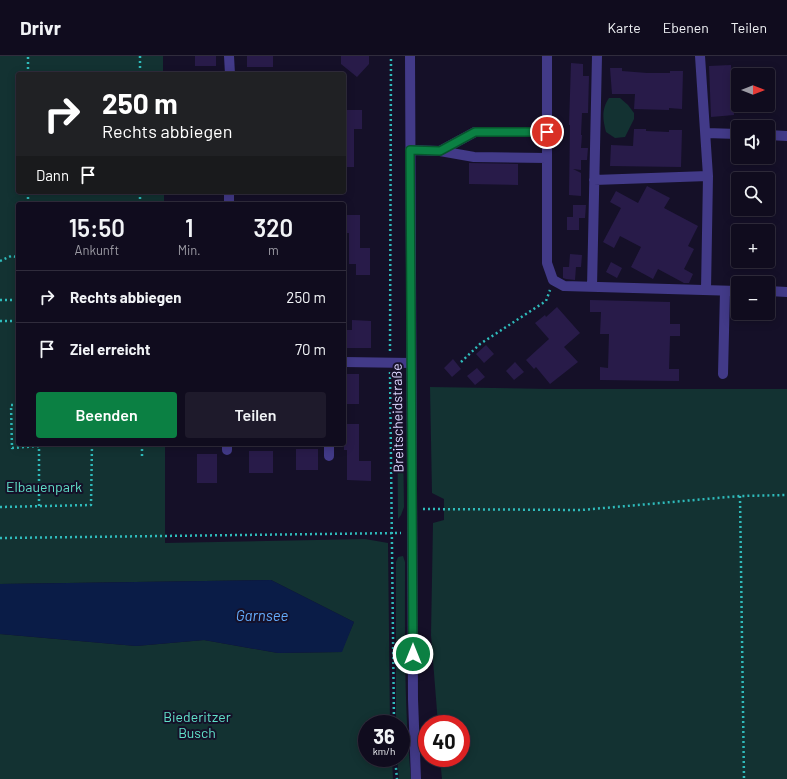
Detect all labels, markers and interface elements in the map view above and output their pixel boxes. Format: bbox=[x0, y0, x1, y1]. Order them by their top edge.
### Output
text: Drivr bbox=[20, 16, 61, 39]
text: Karte bbox=[607, 19, 641, 36]
text: Ebenen bbox=[663, 19, 709, 36]
text: Teilen bbox=[731, 19, 767, 36]
north arrow bbox=[731, 68, 775, 112]
map controls bbox=[731, 68, 775, 320]
text: 250 m bbox=[102, 86, 178, 120]
icon: right bbox=[36, 88, 88, 140]
pin bbox=[530, 115, 564, 149]
text: Rechts abbiegen bbox=[102, 120, 232, 142]
button: sound bbox=[731, 120, 775, 164]
icon: arrive bbox=[536, 121, 558, 143]
icon: arrive bbox=[77, 164, 99, 186]
text: Dann bbox=[36, 166, 69, 184]
button: search bbox=[731, 172, 775, 216]
text: 15:50 bbox=[69, 213, 125, 242]
text: 1 bbox=[185, 213, 193, 242]
text: 320 bbox=[254, 213, 293, 242]
button: + bbox=[731, 224, 775, 268]
text: Ankunft bbox=[75, 242, 119, 258]
text: Min. bbox=[178, 242, 201, 258]
text: m bbox=[268, 242, 279, 258]
button: − bbox=[731, 276, 775, 320]
icon: right bbox=[36, 286, 58, 308]
text: Rechts abbiegen bbox=[70, 288, 181, 306]
text: 250 m bbox=[286, 288, 326, 306]
icon: arrive bbox=[36, 338, 58, 360]
text: Ziel erreicht bbox=[70, 340, 151, 358]
text: 70 m bbox=[295, 340, 326, 358]
street label: Breitscheidstraße bbox=[388, 363, 406, 473]
button: Beenden bbox=[36, 392, 177, 438]
button: Teilen bbox=[185, 392, 326, 438]
park label: Elbauenpark bbox=[6, 478, 82, 495]
water label: Garnsee bbox=[236, 606, 288, 624]
position arrow bbox=[392, 633, 434, 675]
park label: Biederitzer Busch bbox=[163, 708, 231, 741]
speed limit sign: 40 bbox=[418, 715, 470, 767]
text: 36 bbox=[373, 724, 395, 748]
text: km/h bbox=[373, 745, 395, 757]

